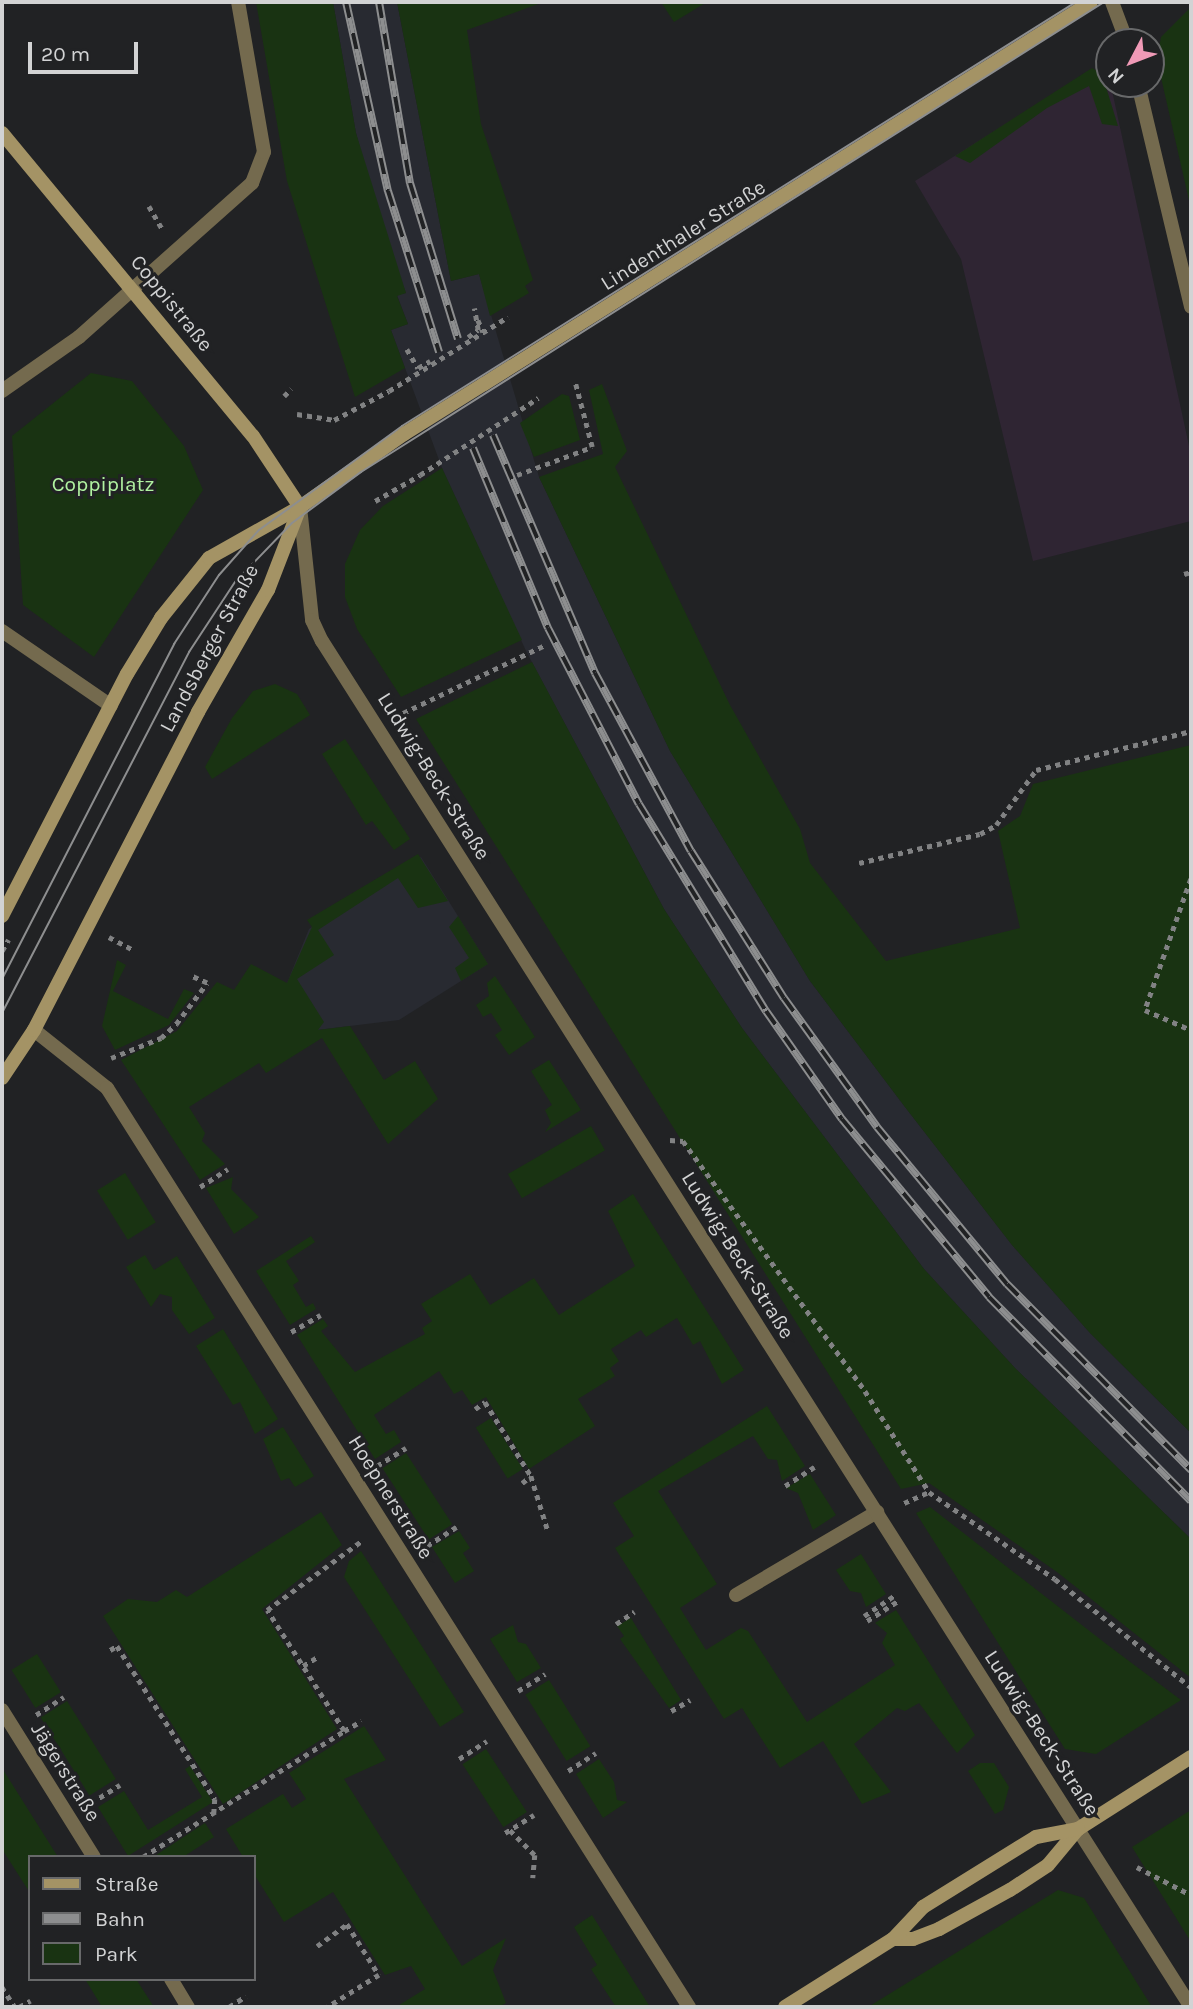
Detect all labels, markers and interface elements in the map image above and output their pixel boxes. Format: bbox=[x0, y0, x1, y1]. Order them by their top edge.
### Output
scale bar bbox=[32, 28, 142, 72]
north arrow bbox=[1095, 28, 1165, 98]
text: 20 m bbox=[41, 42, 90, 66]
text: N bbox=[1103, 63, 1129, 88]
street label: Lindenthaler Straße bbox=[596, 174, 770, 296]
street label: Coppistraße bbox=[125, 250, 219, 356]
park label: Coppiplatz bbox=[52, 471, 154, 497]
street label: Landsberger Straße bbox=[154, 560, 264, 736]
street label: Ludwig-Beck-Straße bbox=[372, 688, 496, 864]
street label: Ludwig-Beck-Straße bbox=[676, 1167, 800, 1343]
street label: Hoepnerstraße bbox=[343, 1430, 439, 1564]
street label: Ludwig-Beck-Straße bbox=[979, 1645, 1105, 1821]
street label: Jägerstraße bbox=[26, 1718, 106, 1826]
legend bbox=[28, 1855, 256, 1981]
text: Straße bbox=[95, 1872, 158, 1896]
text: Bahn bbox=[95, 1907, 145, 1931]
text: Park bbox=[95, 1942, 138, 1966]

